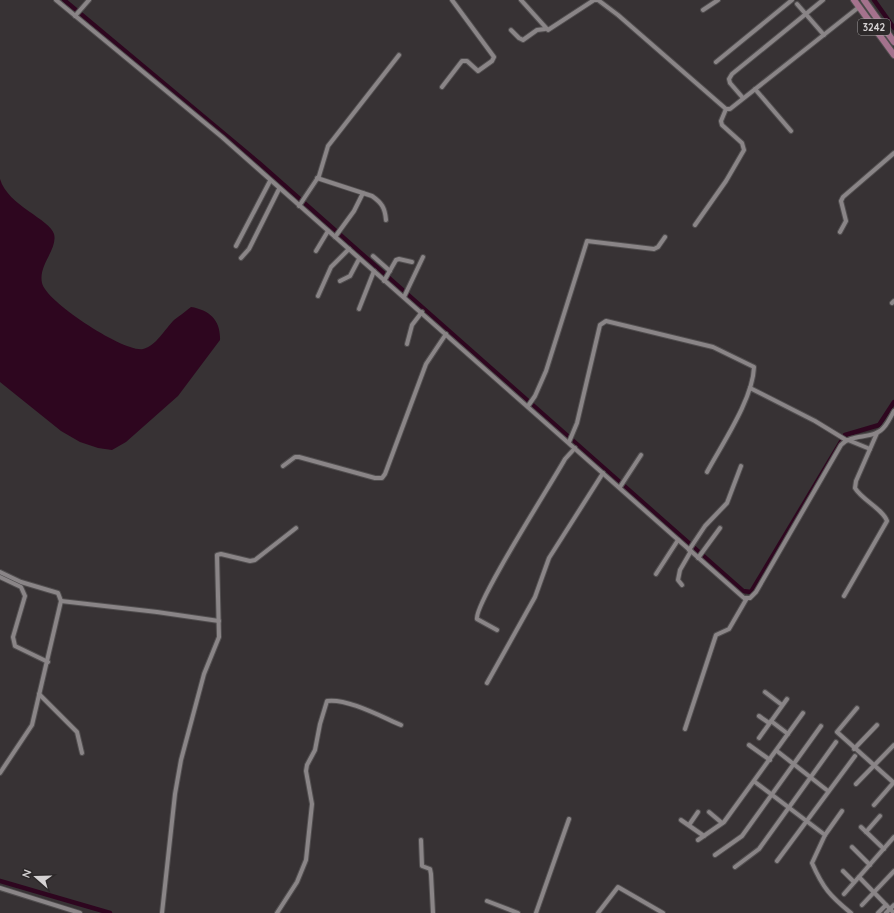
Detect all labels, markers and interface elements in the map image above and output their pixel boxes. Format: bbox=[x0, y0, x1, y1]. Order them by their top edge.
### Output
road number: 3242 bbox=[858, 19, 890, 35]
north arrow bbox=[16, 857, 56, 897]
text: N bbox=[19, 867, 35, 880]

